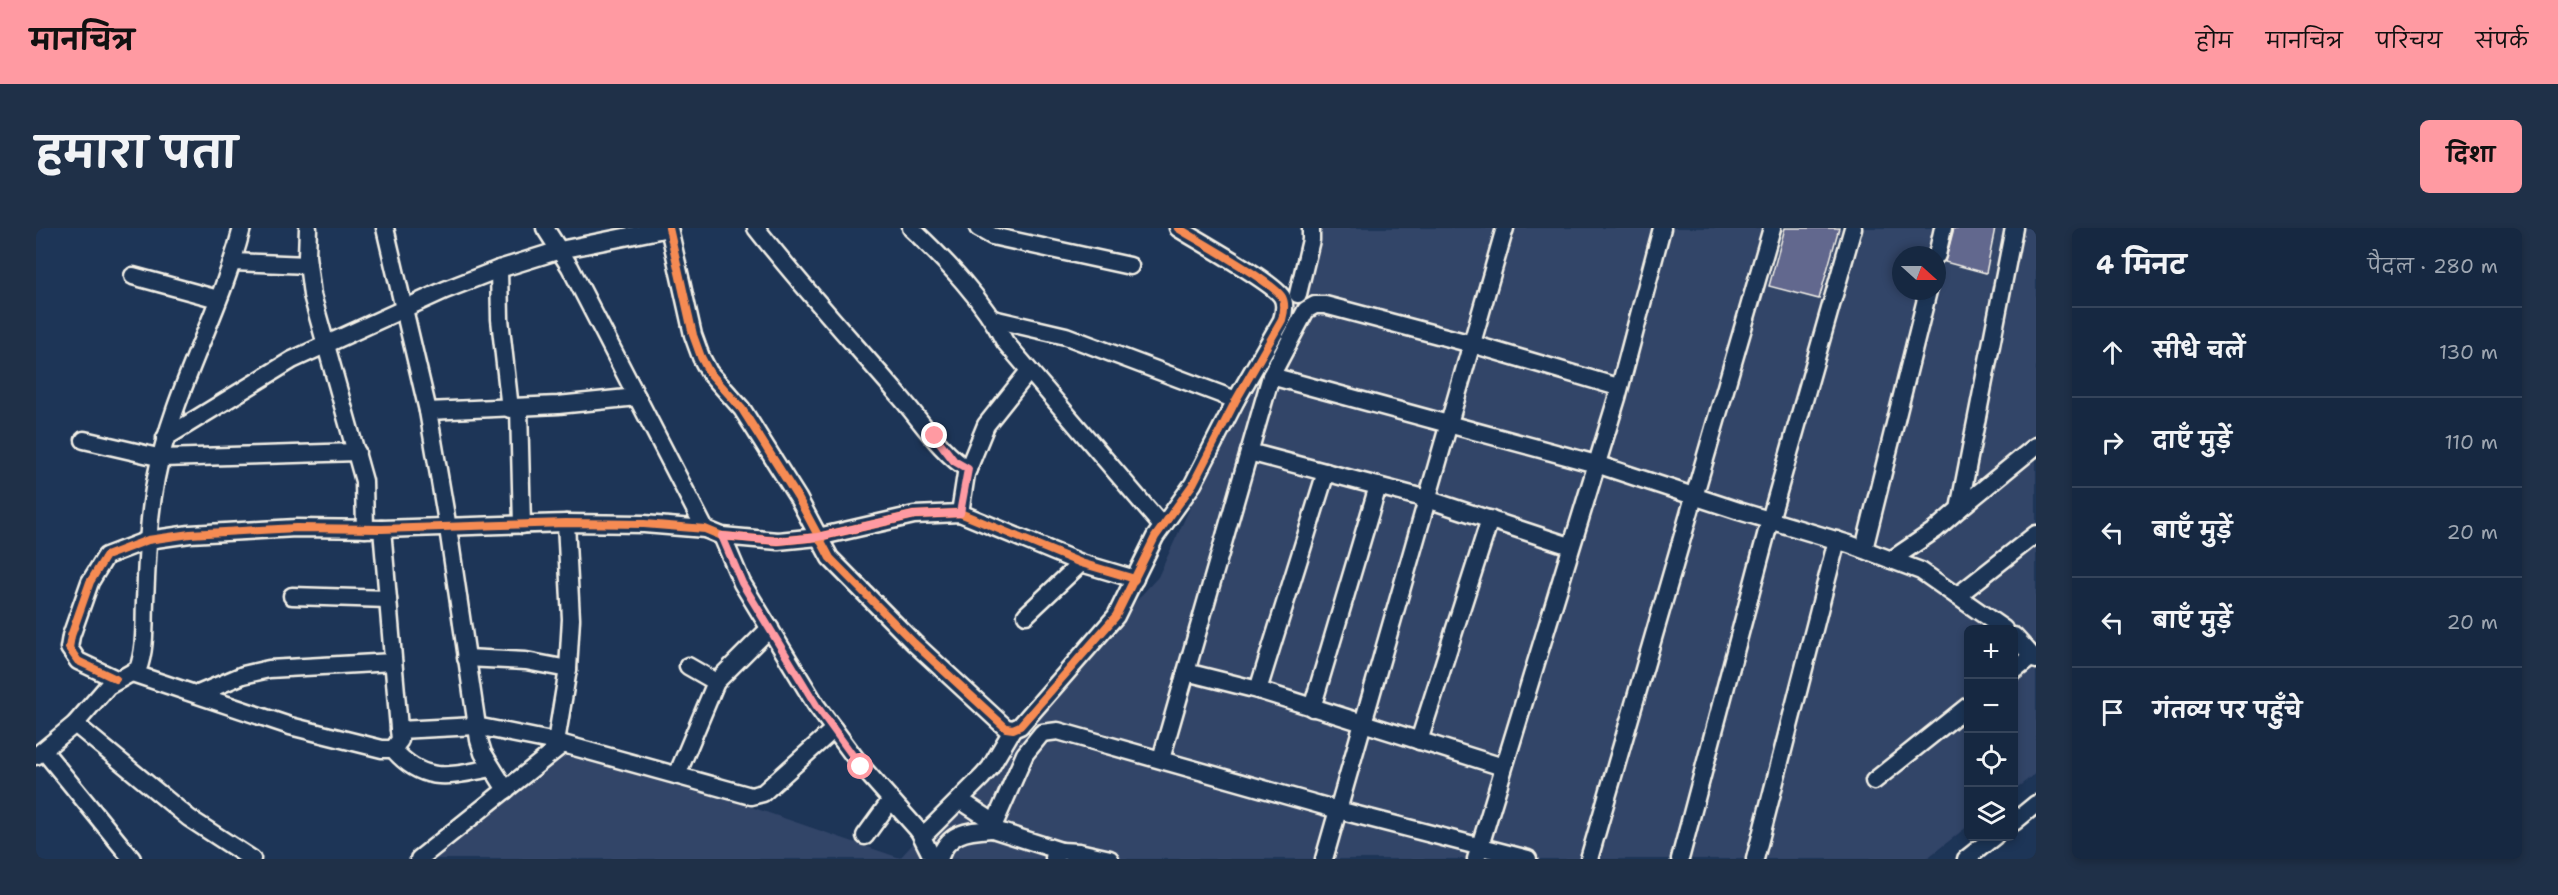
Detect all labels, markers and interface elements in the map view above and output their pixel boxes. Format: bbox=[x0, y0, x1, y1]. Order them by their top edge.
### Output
text: मानचित्र bbox=[30, 21, 134, 59]
text: होम bbox=[2196, 27, 2233, 55]
text: मानचित्र bbox=[2266, 27, 2343, 55]
text: परिचय bbox=[2376, 27, 2442, 55]
text: संपर्क bbox=[2475, 27, 2528, 55]
button: दिशा bbox=[2420, 120, 2522, 193]
text: हमारा पता bbox=[36, 124, 237, 180]
north arrow bbox=[1892, 246, 1946, 300]
text: 4 मिनट bbox=[2096, 247, 2186, 282]
text: पैदल · 280 m bbox=[2367, 253, 2498, 279]
icon: ahead bbox=[2096, 336, 2129, 369]
text: सीधे चलें bbox=[2153, 336, 2245, 365]
text: 130 m bbox=[2439, 339, 2498, 365]
route end bbox=[921, 422, 947, 448]
icon: right bbox=[2096, 426, 2129, 459]
text: दाएँ मुड़ें bbox=[2153, 426, 2232, 455]
text: 110 m bbox=[2444, 429, 2498, 455]
icon: left bbox=[2096, 516, 2129, 549]
text: बाएँ मुड़ें bbox=[2153, 516, 2232, 545]
text: 20 m bbox=[2447, 519, 2498, 545]
icon: left bbox=[2096, 606, 2129, 639]
text: बाएँ मुड़ें bbox=[2153, 606, 2232, 635]
text: 20 m bbox=[2447, 609, 2498, 635]
map controls bbox=[1964, 625, 2018, 841]
button: + bbox=[1964, 625, 2018, 679]
button: − bbox=[1964, 679, 2018, 733]
icon: arrive bbox=[2096, 696, 2129, 729]
text: गंतव्य पर पहुँचे bbox=[2153, 696, 2302, 725]
button: locate bbox=[1964, 733, 2018, 787]
route start bbox=[847, 753, 873, 779]
button: layers bbox=[1964, 787, 2018, 841]

